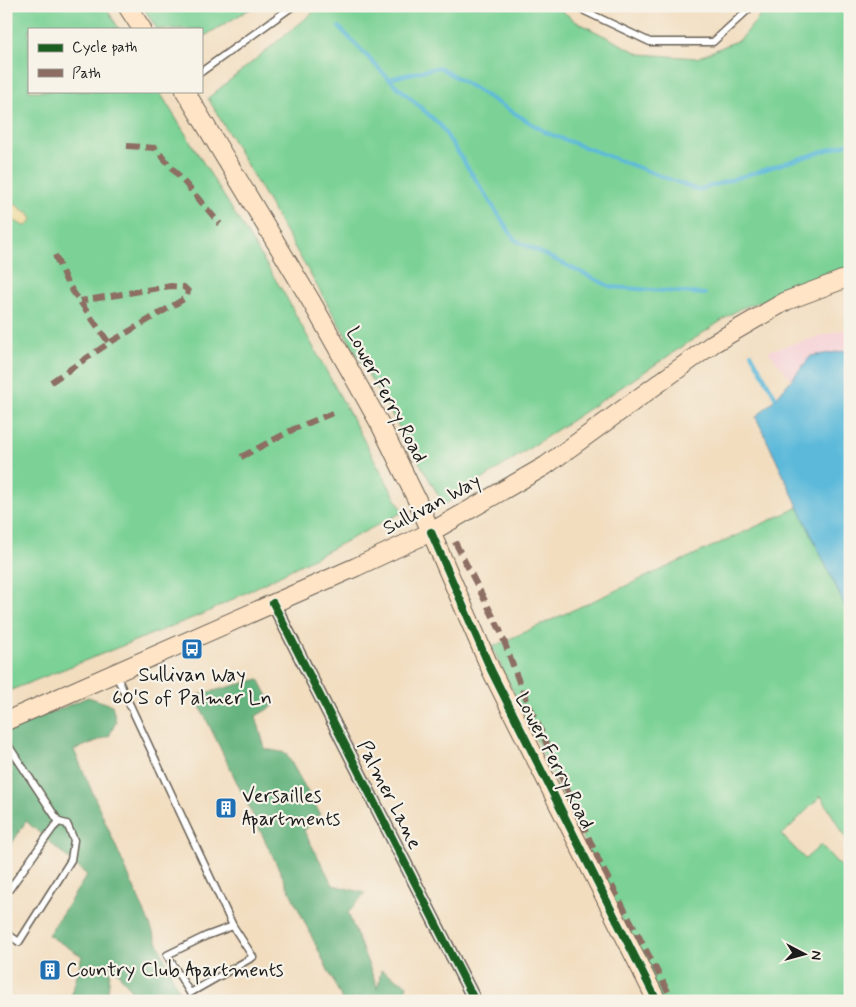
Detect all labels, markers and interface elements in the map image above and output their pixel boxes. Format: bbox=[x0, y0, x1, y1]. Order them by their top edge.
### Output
legend bbox=[28, 28, 202, 92]
text: Cycle path bbox=[72, 38, 137, 58]
text: Path bbox=[72, 64, 101, 84]
street label: Lower Ferry Road bbox=[339, 322, 433, 468]
street label: Sullivan Way bbox=[378, 468, 486, 542]
bus stop icon: Sullivan Way 60'S of Palmer Ln bbox=[180, 637, 204, 661]
place label: Sullivan Way 60'S of Palmer Ln bbox=[112, 662, 272, 712]
street label: Lower Ferry Road bbox=[508, 688, 600, 834]
street label: Palmer Lane bbox=[350, 736, 428, 854]
place label: Versailles Apartments bbox=[242, 783, 340, 834]
building icon: Versailles Apartments bbox=[214, 796, 238, 820]
north arrow bbox=[778, 930, 828, 980]
text: N bbox=[806, 950, 825, 961]
place label: Country Club Apartments bbox=[66, 957, 284, 985]
building icon: Country Club Apartments bbox=[38, 958, 62, 982]

